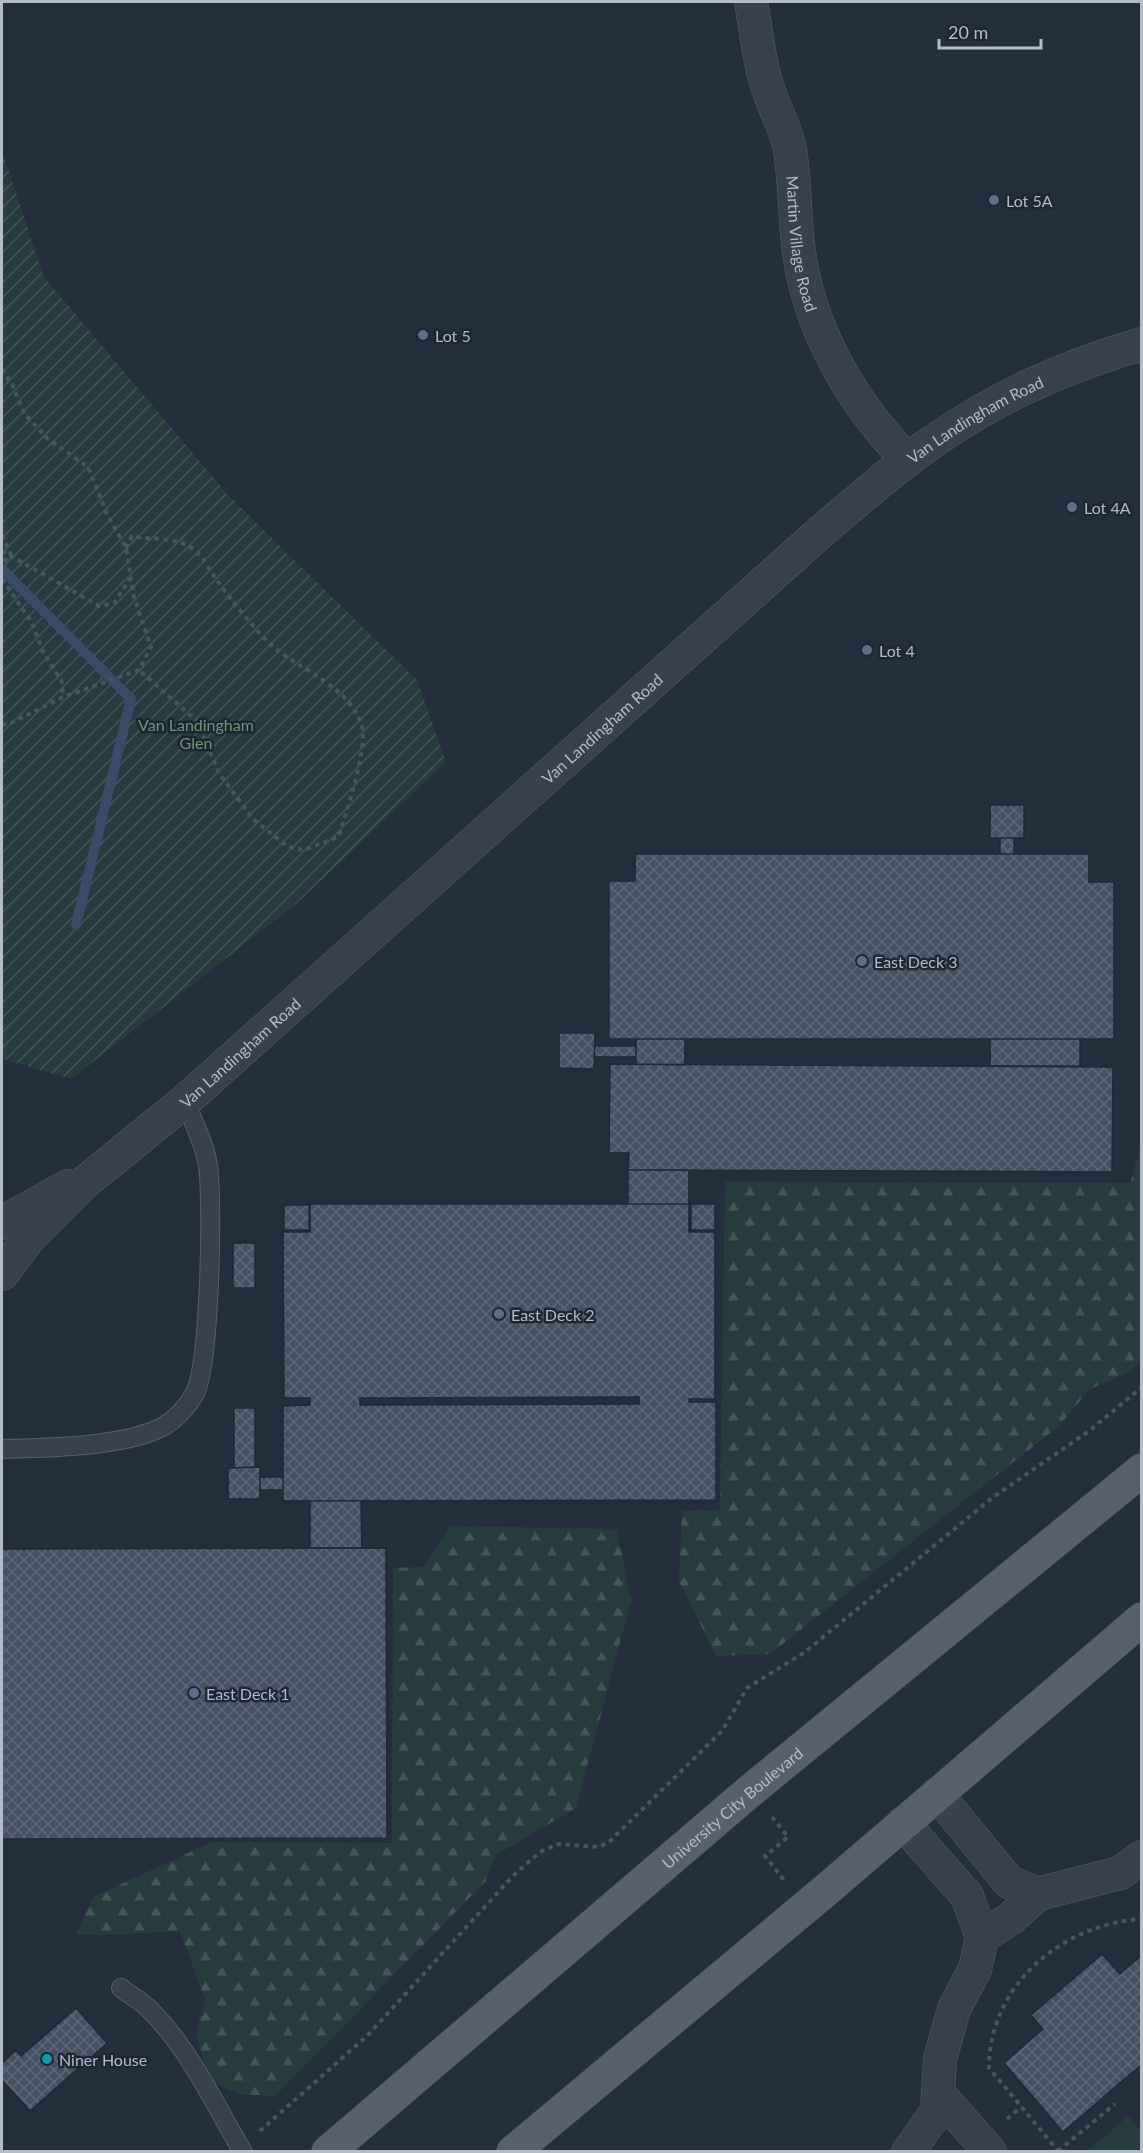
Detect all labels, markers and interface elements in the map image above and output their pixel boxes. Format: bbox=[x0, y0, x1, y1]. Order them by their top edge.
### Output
scale bar bbox=[939, 12, 1041, 50]
text: 20 m bbox=[948, 21, 988, 43]
street label: Martin Village Road bbox=[784, 175, 822, 314]
place label: Lot 5A bbox=[1006, 191, 1053, 210]
marker: Lot 5A bbox=[987, 193, 1001, 207]
place label: Lot 5 bbox=[435, 326, 471, 345]
marker: Lot 5 bbox=[416, 328, 430, 342]
street label: Van Landingham Road bbox=[903, 371, 1046, 467]
place label: Lot 4A bbox=[1084, 498, 1131, 517]
marker: Lot 4A bbox=[1065, 500, 1079, 514]
place label: Lot 4 bbox=[879, 641, 915, 660]
marker: Lot 4 bbox=[860, 643, 874, 657]
street label: Van Landingham Road bbox=[537, 669, 666, 787]
park label: Van Landingham Glen bbox=[138, 715, 254, 752]
place label: East Deck 3 bbox=[874, 952, 958, 971]
marker: East Deck 3 bbox=[855, 954, 869, 968]
street label: Van Landingham Road bbox=[175, 993, 304, 1111]
place label: East Deck 2 bbox=[511, 1305, 595, 1324]
marker: East Deck 2 bbox=[492, 1307, 506, 1321]
place label: East Deck 1 bbox=[206, 1684, 290, 1703]
marker: East Deck 1 bbox=[187, 1686, 201, 1700]
street label: University City Boulevard bbox=[658, 1743, 806, 1872]
place label: Niner House bbox=[59, 2050, 147, 2069]
marker: Niner House bbox=[40, 2052, 54, 2066]

